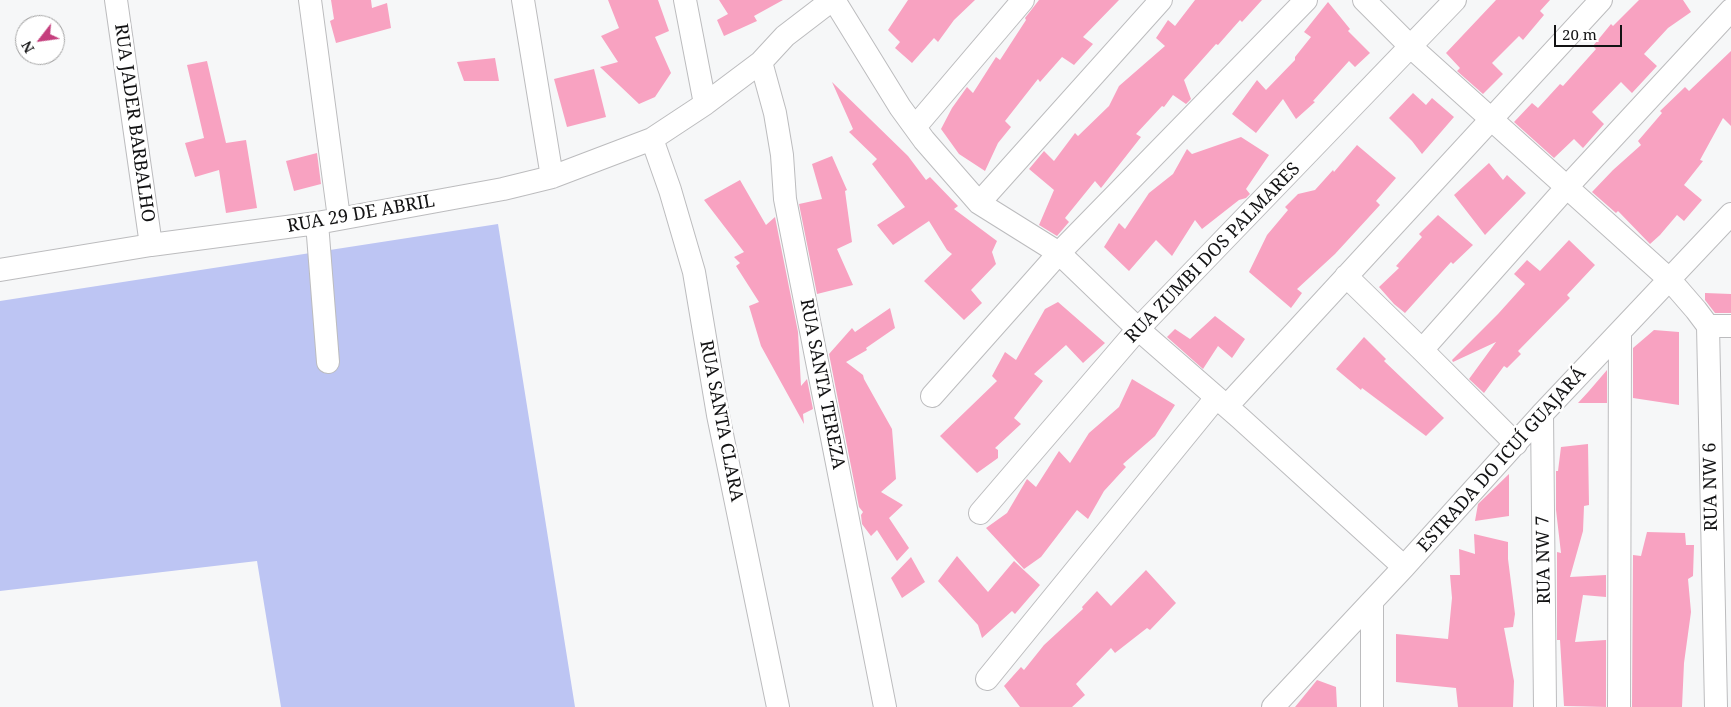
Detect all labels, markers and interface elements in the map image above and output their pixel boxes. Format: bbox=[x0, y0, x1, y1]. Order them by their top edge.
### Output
north arrow bbox=[15, 15, 65, 65]
scale bar bbox=[1556, 15, 1624, 47]
street label: RUA JADER BARBALHO bbox=[109, 22, 159, 224]
text: 20 m bbox=[1562, 24, 1597, 44]
text: N bbox=[16, 38, 38, 57]
street label: RUA ZUMBI DOS PALMARES bbox=[1121, 158, 1305, 348]
street label: RUA 29 DE ABRIL bbox=[286, 190, 436, 238]
street label: RUA SANTA TEREZA bbox=[795, 297, 849, 471]
street label: RUA SANTA CLARA bbox=[695, 338, 747, 504]
street label: ESTRADA DO ICUÍ GUAJARÁ bbox=[1413, 363, 1591, 557]
street label: RUA NW 6 bbox=[1699, 442, 1723, 532]
street label: RUA NW 7 bbox=[1532, 515, 1556, 605]

